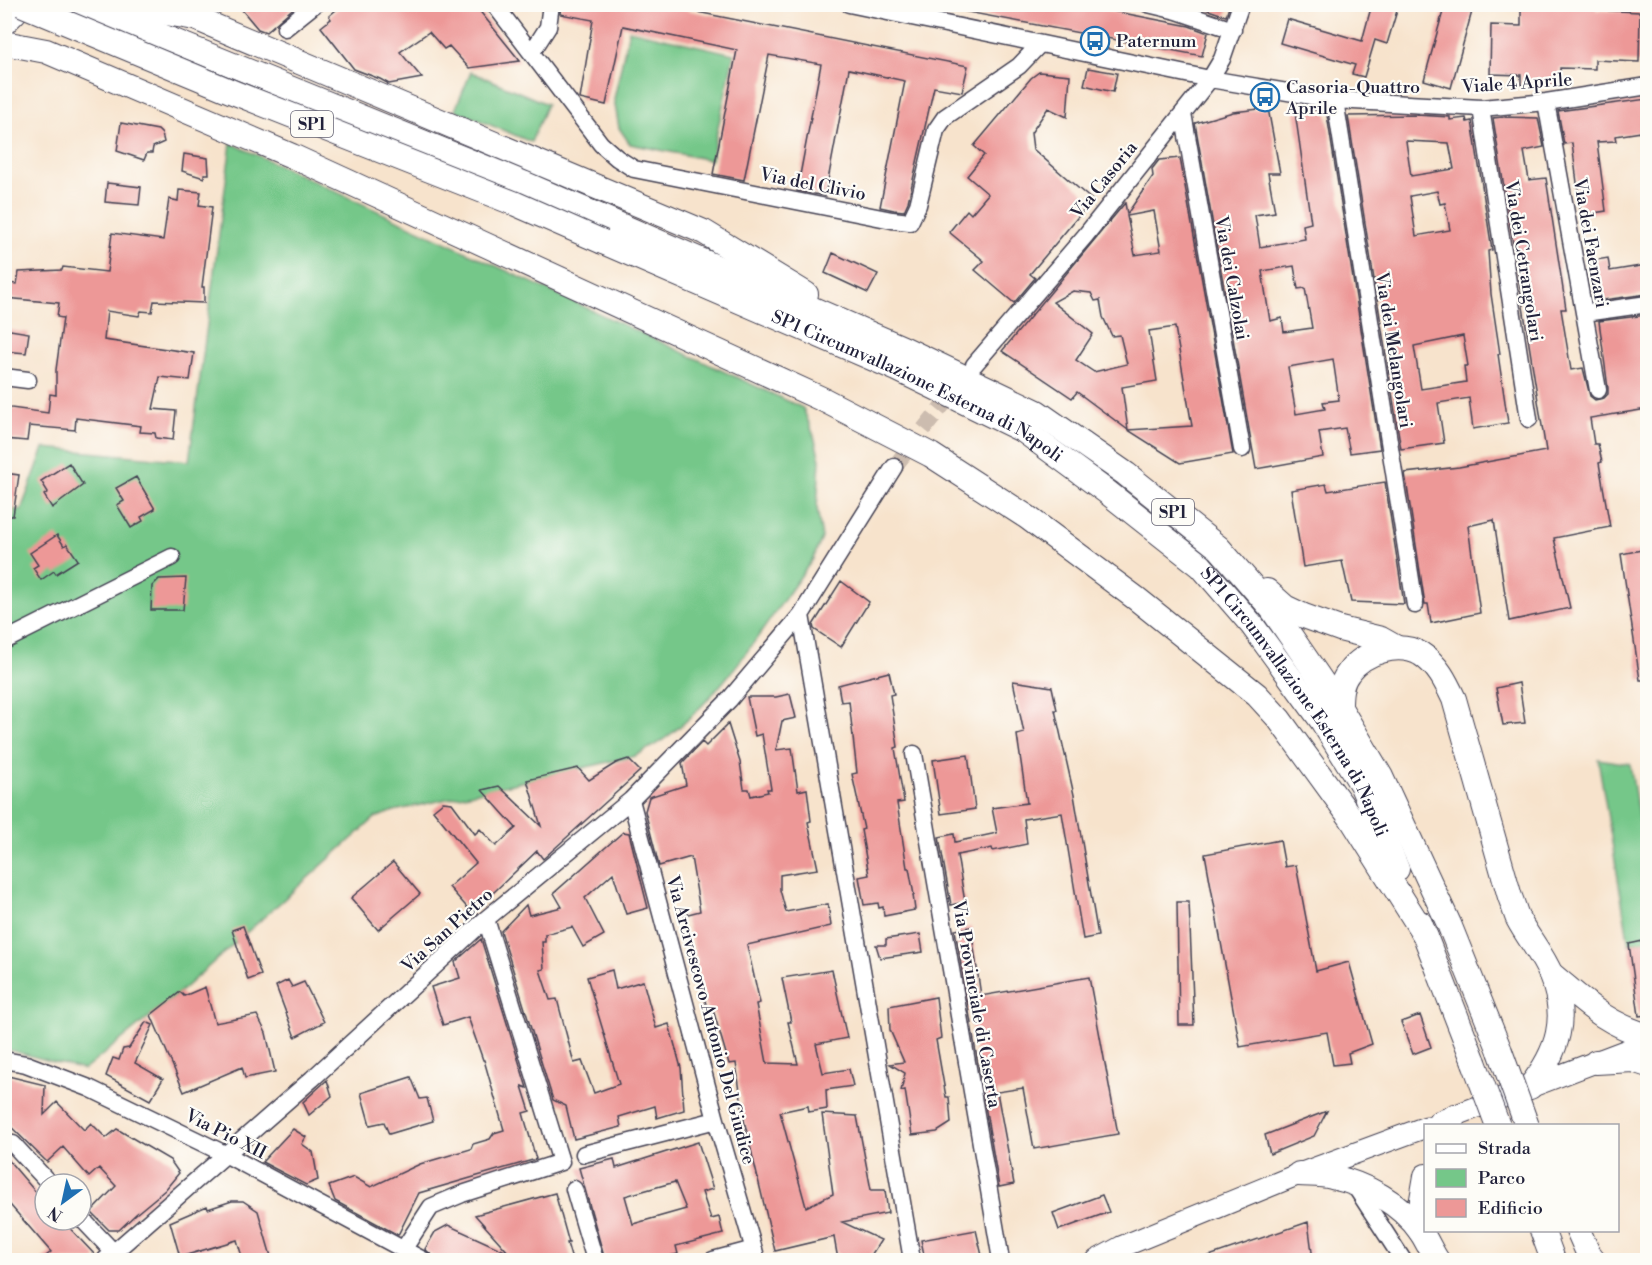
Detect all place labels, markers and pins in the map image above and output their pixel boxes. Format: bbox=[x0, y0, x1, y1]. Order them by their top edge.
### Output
bus stop icon: Paternum bbox=[1079, 25, 1111, 57]
place label: Paternum bbox=[1116, 30, 1197, 53]
place label: Casoria-Quattro Aprile bbox=[1285, 76, 1420, 120]
bus stop icon: Casoria-Quattro Aprile bbox=[1249, 81, 1281, 113]

